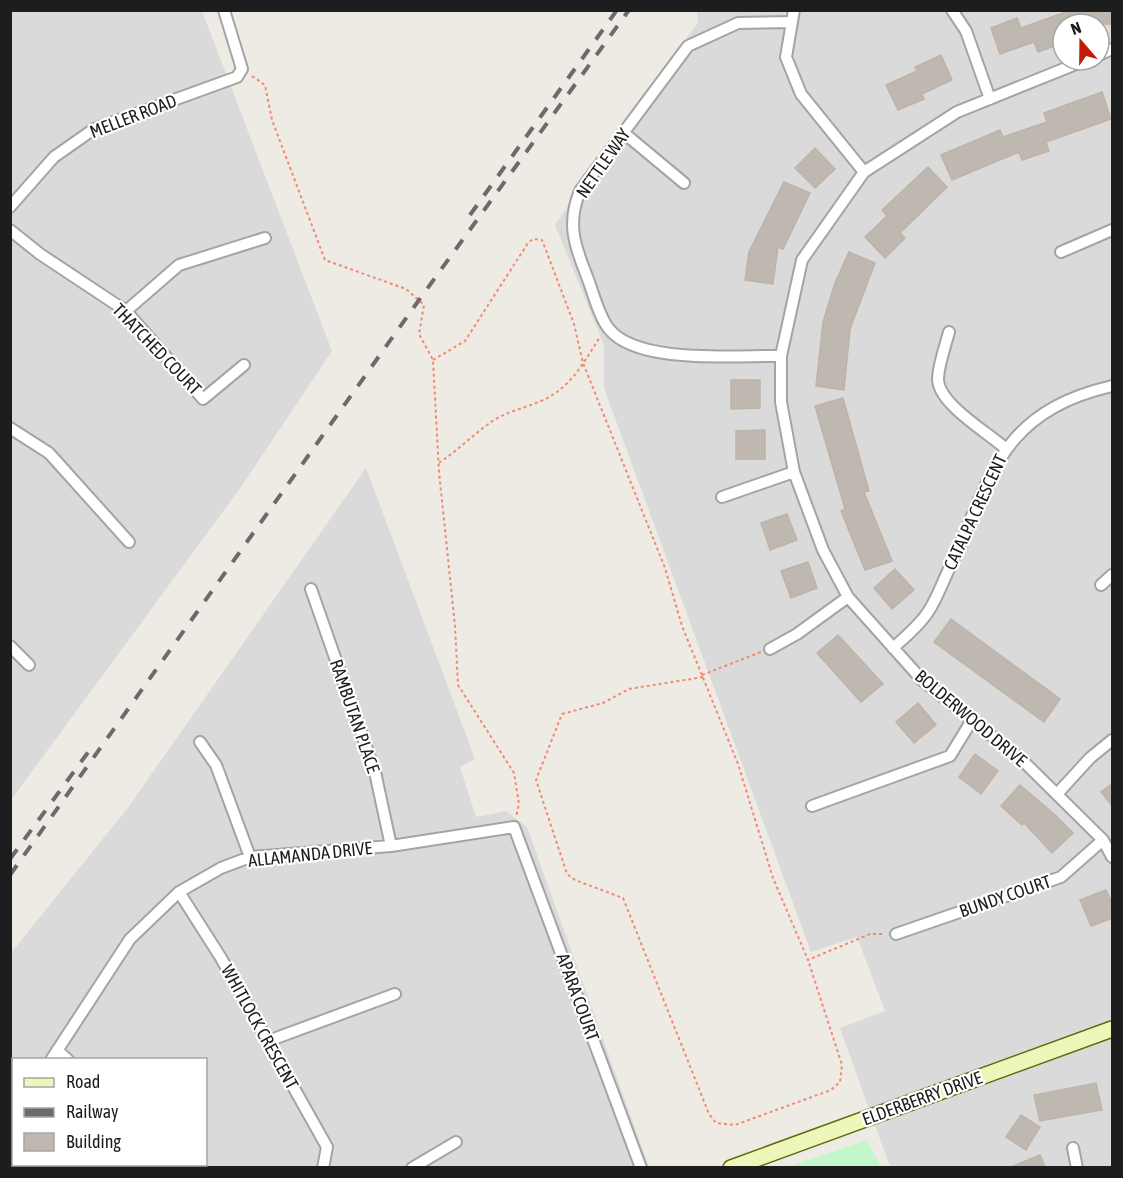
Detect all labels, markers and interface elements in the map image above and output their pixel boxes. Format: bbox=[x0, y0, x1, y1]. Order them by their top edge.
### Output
north arrow bbox=[1051, 12, 1111, 72]
text: N bbox=[1068, 18, 1083, 38]
street label: MELLER ROAD bbox=[87, 90, 179, 142]
street label: NETTLE WAY bbox=[572, 124, 634, 202]
street label: THATCHED COURT bbox=[108, 299, 206, 399]
street label: CATALPA CRESCENT bbox=[939, 451, 1011, 573]
street label: RAMBUTAN PLACE bbox=[326, 657, 384, 776]
street label: BOLDERWOOD DRIVE bbox=[911, 665, 1031, 771]
street label: ALLAMANDA DRIVE bbox=[247, 837, 373, 871]
street label: BUNDY COURT bbox=[956, 870, 1054, 921]
street label: APARA COURT bbox=[552, 950, 604, 1044]
street label: WHITLOCK CRESCENT bbox=[217, 961, 303, 1093]
legend bbox=[12, 1058, 207, 1166]
street label: ELDERBERRY DRIVE bbox=[859, 1066, 985, 1129]
text: Road bbox=[66, 1071, 100, 1092]
text: Railway bbox=[66, 1101, 118, 1122]
text: Building bbox=[66, 1131, 121, 1152]

